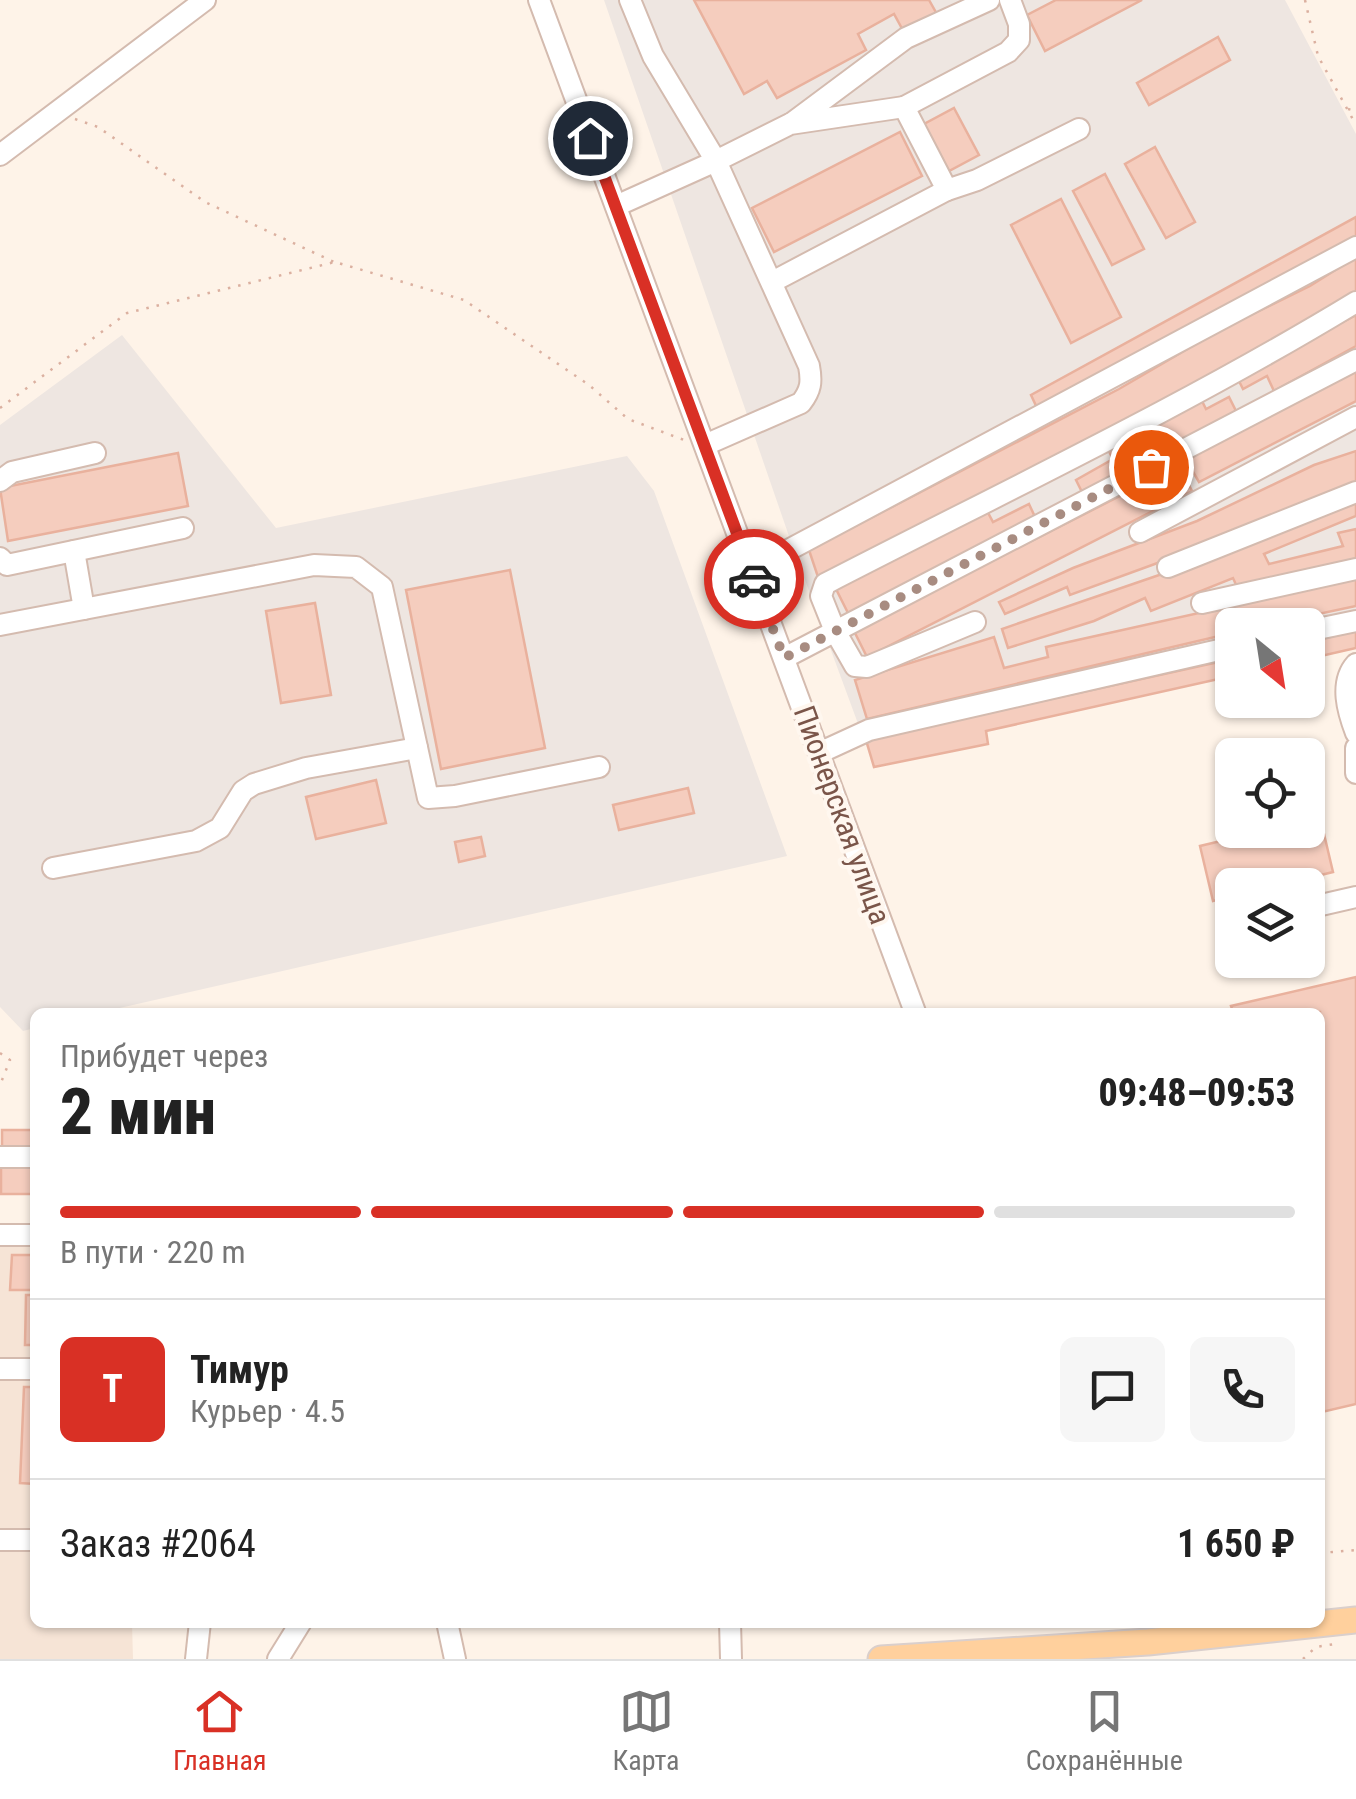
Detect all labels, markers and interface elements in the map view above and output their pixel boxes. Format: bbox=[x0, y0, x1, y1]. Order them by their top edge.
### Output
pin bbox=[548, 96, 633, 181]
icon: home bbox=[563, 111, 618, 166]
pin bbox=[1109, 425, 1194, 510]
icon: bag bbox=[1124, 440, 1179, 495]
courier bbox=[704, 529, 804, 629]
icon: car bbox=[727, 552, 782, 607]
north arrow bbox=[1215, 608, 1325, 718]
map controls bbox=[1215, 608, 1325, 978]
street label: Пионерская улица bbox=[787, 701, 898, 929]
button: locate bbox=[1215, 738, 1325, 848]
button: layers bbox=[1215, 868, 1325, 978]
text: Прибудет через bbox=[60, 1037, 268, 1075]
text: 09:48–09:53 bbox=[1098, 1071, 1295, 1115]
text: 2 мин bbox=[60, 1074, 216, 1150]
text: В пути · 220 m bbox=[60, 1233, 246, 1271]
button: chat bbox=[1060, 1337, 1165, 1442]
button: phone bbox=[1190, 1337, 1295, 1442]
text: Тимур bbox=[190, 1348, 289, 1392]
text: Т bbox=[102, 1367, 123, 1411]
text: Курьер · 4.5 bbox=[190, 1392, 345, 1430]
text: Заказ #2064 bbox=[60, 1522, 256, 1566]
text: 1 650 ₽ bbox=[1177, 1522, 1295, 1566]
tab: Главная bbox=[173, 1684, 266, 1777]
tab: Карта bbox=[613, 1684, 680, 1777]
tab: Сохранённые bbox=[1026, 1684, 1183, 1777]

